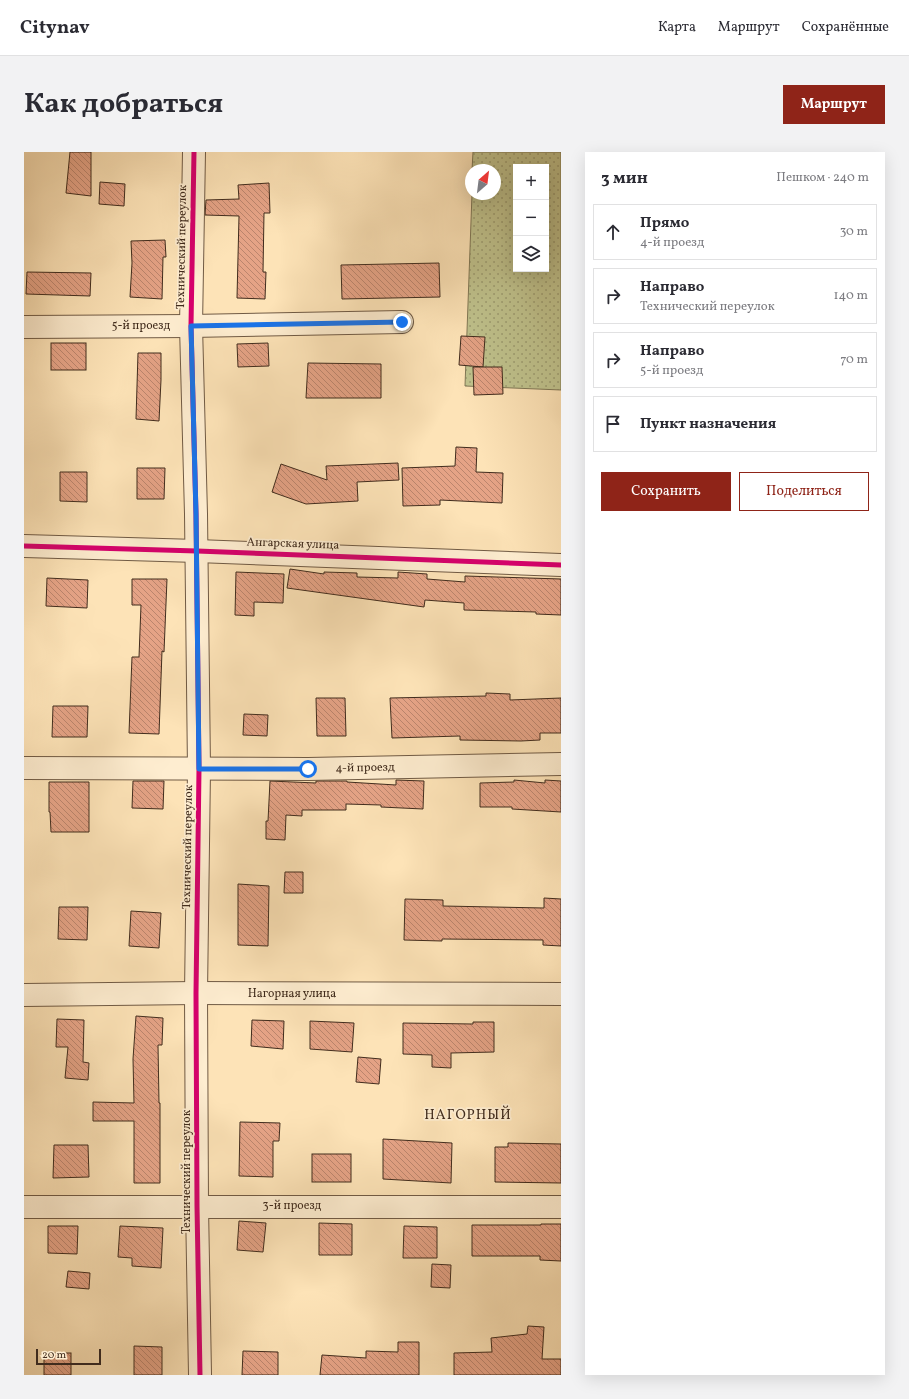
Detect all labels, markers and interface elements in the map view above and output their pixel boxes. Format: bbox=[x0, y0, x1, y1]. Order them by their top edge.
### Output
text: Citynav bbox=[20, 15, 90, 41]
text: Карта bbox=[658, 18, 696, 37]
text: Маршрут bbox=[718, 18, 780, 37]
text: Сохранённые bbox=[802, 18, 889, 37]
text: Как добраться bbox=[24, 85, 223, 124]
button: Маршрут bbox=[783, 85, 885, 124]
north arrow bbox=[465, 164, 501, 200]
map controls bbox=[513, 164, 549, 272]
button: + bbox=[513, 164, 549, 200]
text: 3 мин bbox=[601, 167, 648, 190]
text: Пешком · 240 m bbox=[776, 169, 869, 187]
street label: Технический переулок bbox=[173, 184, 191, 309]
button: − bbox=[513, 200, 549, 236]
text: Прямо bbox=[640, 213, 689, 234]
icon: ahead bbox=[602, 221, 624, 243]
text: 30 m bbox=[840, 223, 868, 241]
text: 4-й проезд bbox=[640, 234, 704, 252]
button: layers bbox=[513, 236, 549, 272]
text: Направо bbox=[640, 277, 704, 298]
icon: right bbox=[602, 285, 624, 307]
text: 140 m bbox=[834, 287, 868, 305]
text: Технический переулок bbox=[640, 298, 775, 316]
route end bbox=[393, 313, 411, 331]
street label: 5-й проезд bbox=[112, 318, 170, 334]
text: Направо bbox=[640, 341, 704, 362]
icon: right bbox=[602, 349, 624, 371]
text: 70 m bbox=[840, 351, 868, 369]
text: 5-й проезд bbox=[640, 362, 703, 380]
icon: arrive bbox=[602, 413, 624, 435]
text: Пункт назначения bbox=[640, 414, 776, 435]
button: Сохранить bbox=[601, 472, 731, 511]
button: Поделиться bbox=[739, 472, 869, 511]
street label: Ангарская улица bbox=[246, 534, 340, 554]
street label: 4-й проезд bbox=[335, 759, 395, 777]
route start bbox=[299, 760, 317, 778]
street label: Технический переулок bbox=[179, 784, 197, 909]
street label: Нагорная улица bbox=[248, 986, 336, 1002]
district label: НАГОРНЫЙ bbox=[424, 1105, 512, 1125]
street label: Технический переулок bbox=[179, 1109, 195, 1234]
street label: 3-й проезд bbox=[263, 1198, 322, 1214]
scale bar bbox=[36, 1347, 101, 1366]
text: 20 m bbox=[42, 1348, 66, 1363]

